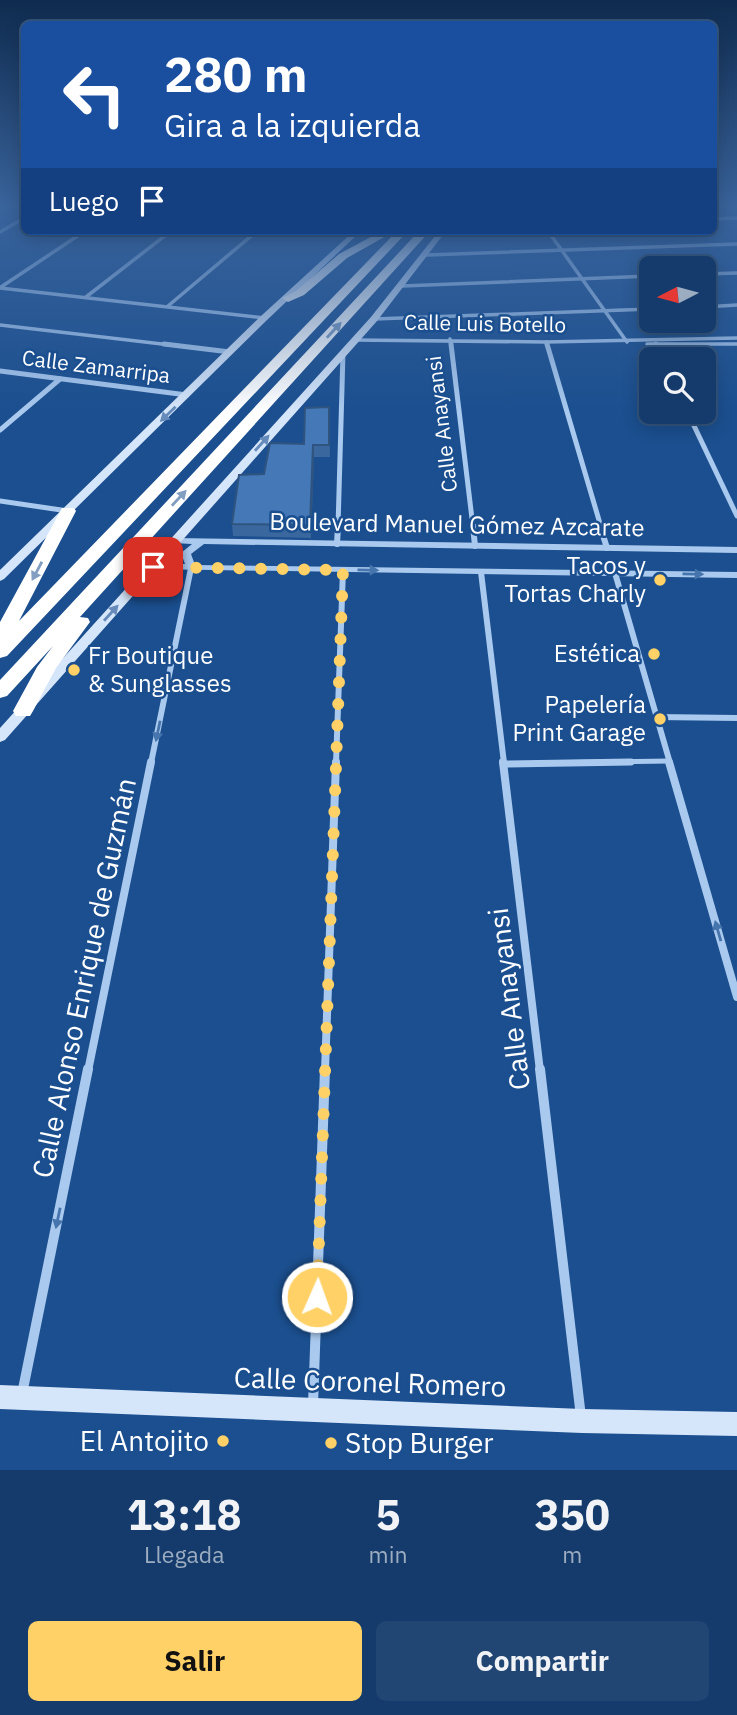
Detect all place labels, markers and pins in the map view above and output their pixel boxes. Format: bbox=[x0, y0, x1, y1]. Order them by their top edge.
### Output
pin bbox=[123, 537, 183, 597]
place label: Tacos y Tortas Charly bbox=[504, 549, 646, 609]
marker: Tacos y Tortas Charly bbox=[652, 572, 668, 588]
place label: Estética bbox=[554, 637, 640, 669]
place label: Fr Boutique & Sunglasses bbox=[88, 639, 232, 699]
marker: Estética bbox=[646, 646, 662, 662]
marker: Fr Boutique & Sunglasses bbox=[66, 662, 82, 678]
place label: Papelería Print Garage bbox=[512, 688, 646, 748]
marker: Papelería Print Garage bbox=[652, 711, 668, 727]
place label: El Antojito bbox=[80, 1422, 209, 1459]
place label: Stop Burger bbox=[345, 1424, 494, 1461]
marker: El Antojito bbox=[215, 1433, 231, 1449]
marker: Stop Burger bbox=[323, 1435, 339, 1451]

